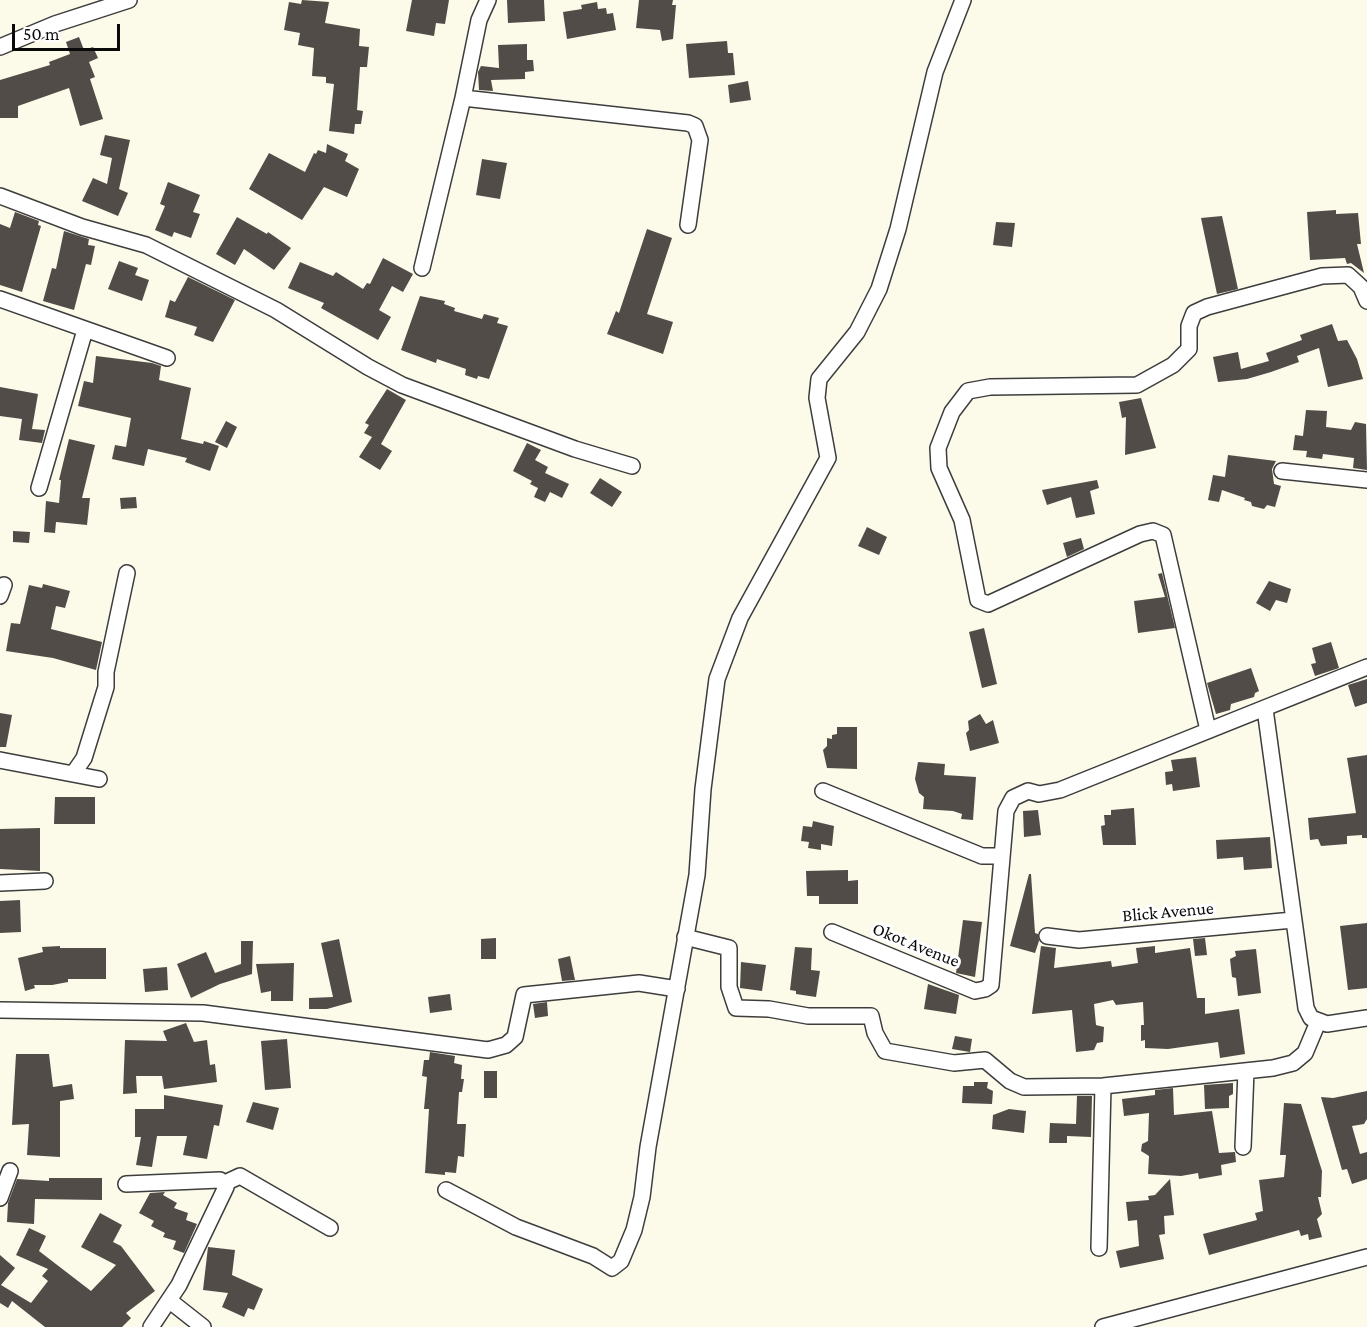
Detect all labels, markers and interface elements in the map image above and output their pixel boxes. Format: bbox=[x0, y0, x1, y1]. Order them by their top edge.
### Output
scale bar bbox=[15, 12, 123, 50]
text: 50 m bbox=[23, 24, 60, 44]
street label: Blick Avenue bbox=[1121, 897, 1215, 927]
street label: Okot Avenue bbox=[869, 918, 963, 972]

